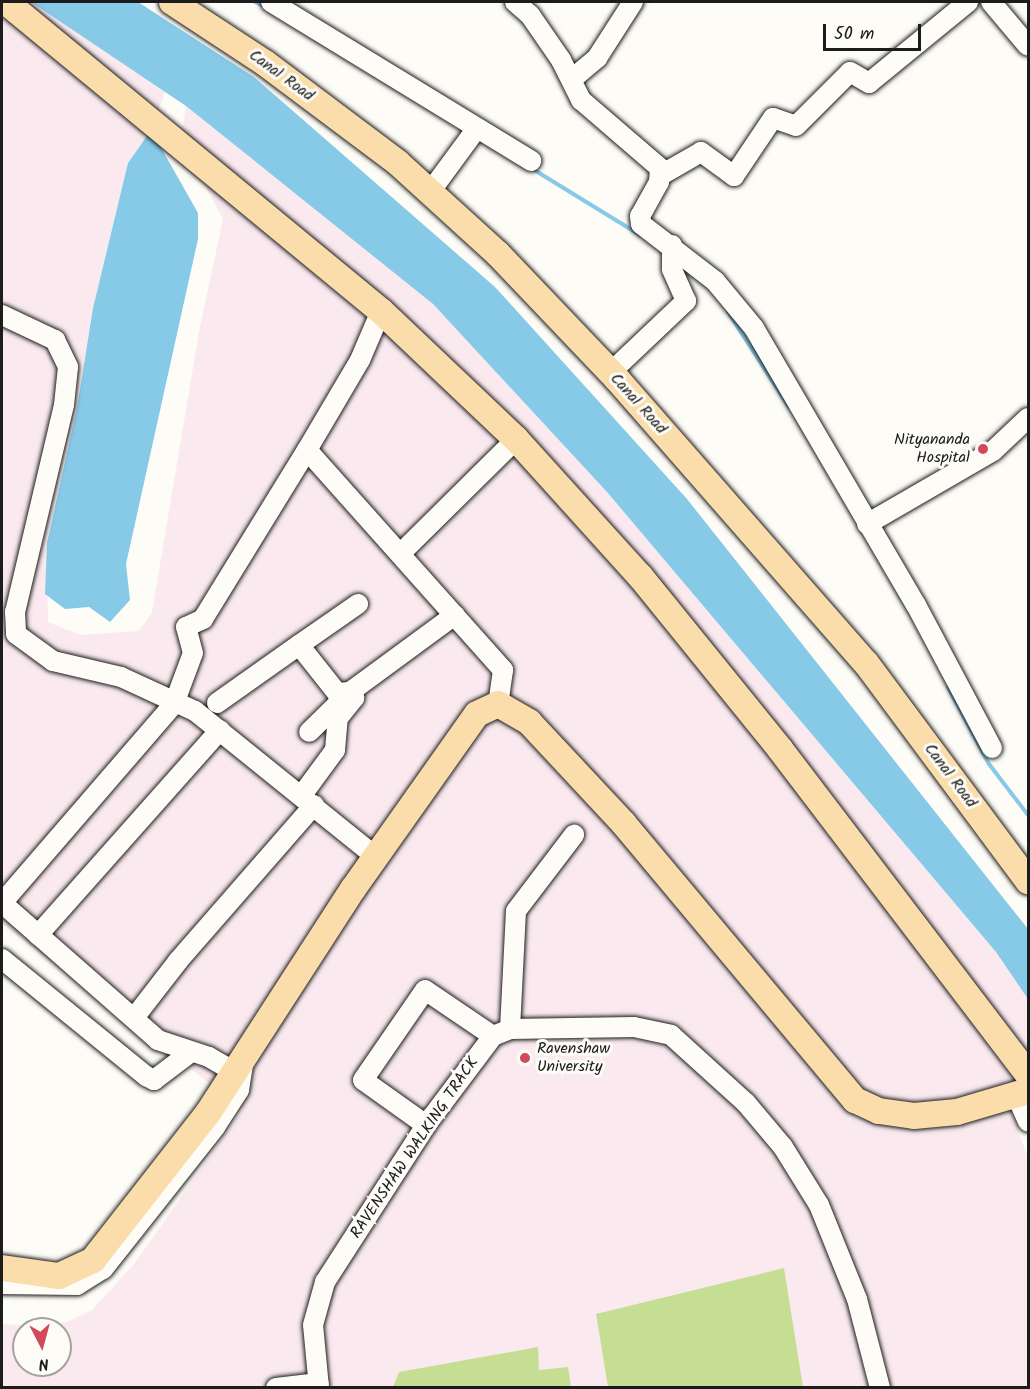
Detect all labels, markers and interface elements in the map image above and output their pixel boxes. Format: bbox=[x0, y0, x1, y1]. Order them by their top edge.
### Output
scale bar bbox=[826, 12, 924, 50]
text: 50 m bbox=[834, 20, 874, 49]
street label: Canal Road bbox=[245, 46, 317, 106]
street label: Canal Road bbox=[606, 370, 670, 438]
place label: Nityananda Hospital bbox=[894, 430, 970, 468]
marker: Nityananda Hospital bbox=[974, 440, 992, 458]
street label: Canal Road bbox=[920, 740, 980, 812]
place label: Ravenshaw University bbox=[537, 1039, 610, 1077]
marker: Ravenshaw University bbox=[518, 1051, 532, 1065]
street label: RAVENSHAW WALKING TRACK bbox=[347, 1054, 483, 1242]
north arrow bbox=[12, 1317, 72, 1377]
text: N bbox=[37, 1350, 50, 1376]

